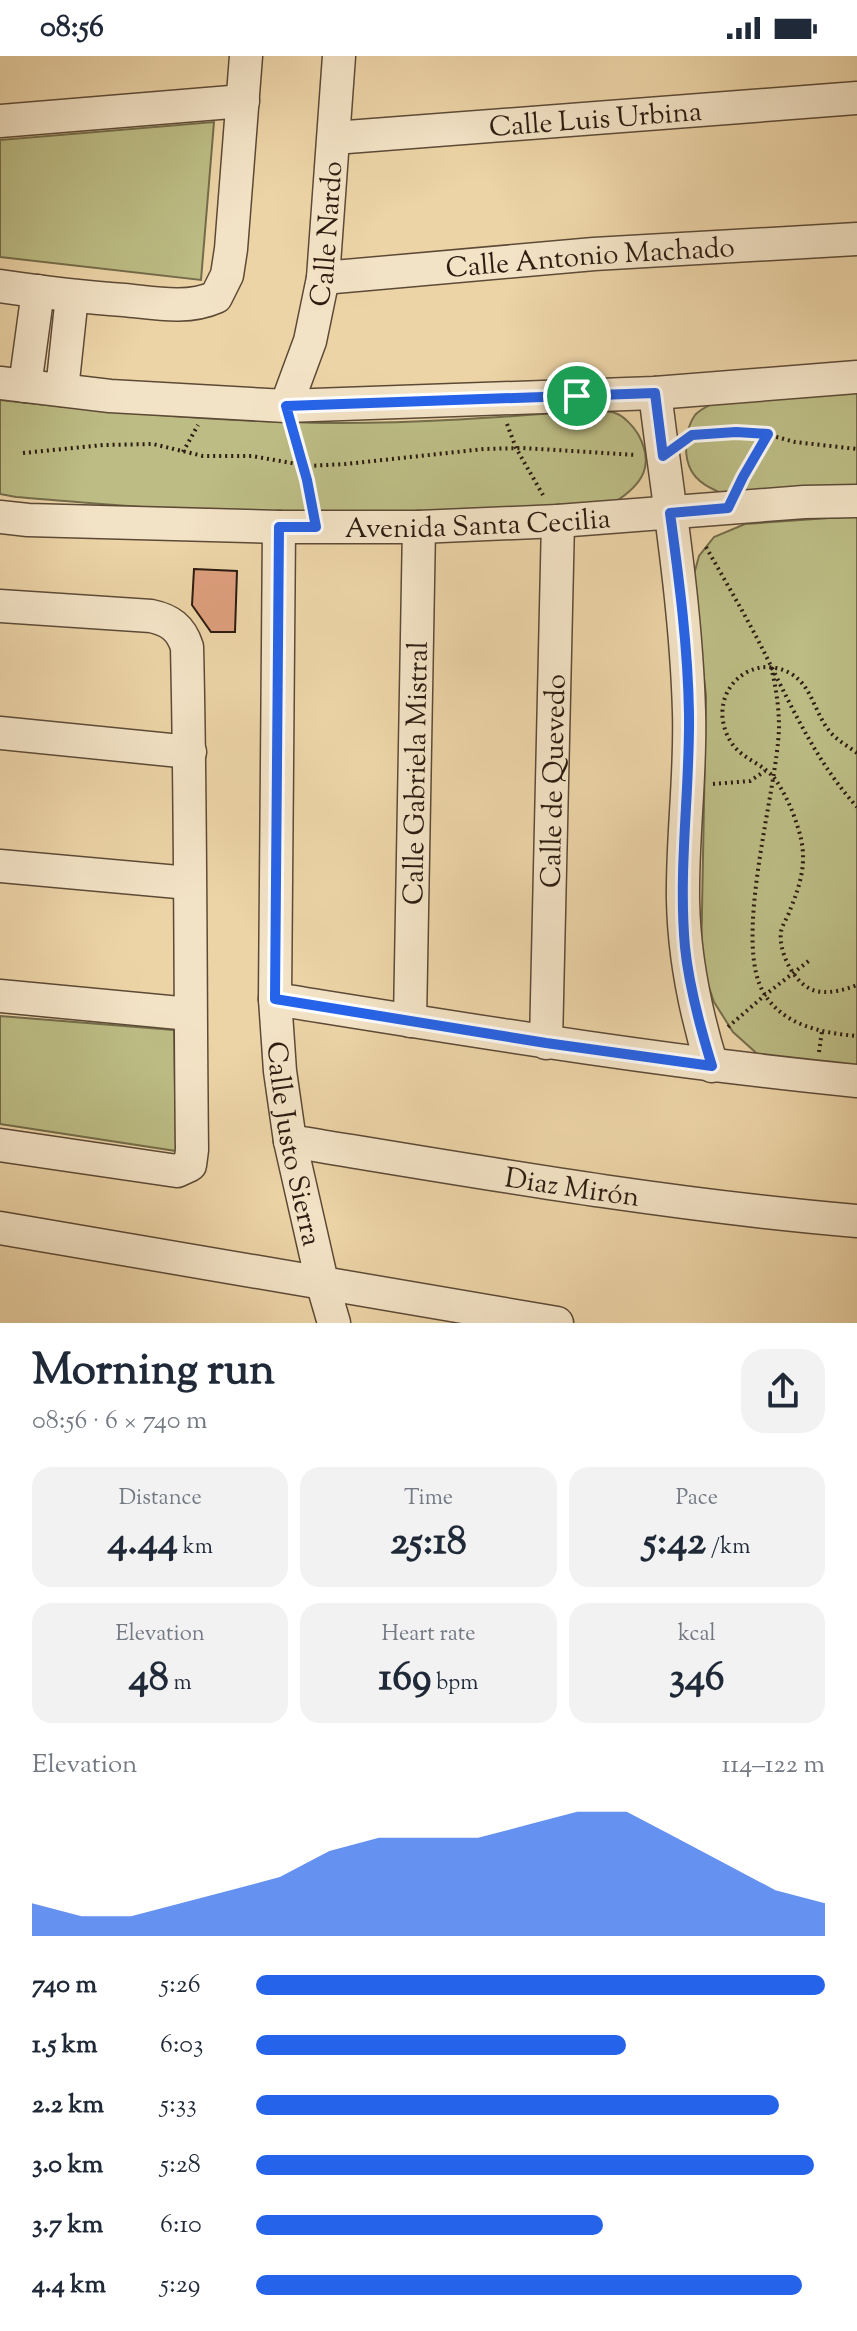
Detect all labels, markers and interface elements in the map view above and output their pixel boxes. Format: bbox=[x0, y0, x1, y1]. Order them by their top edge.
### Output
text: 08:56 bbox=[40, 7, 104, 50]
street label: Calle Luis Urbina bbox=[488, 93, 703, 149]
street label: Calle Nardo bbox=[301, 160, 354, 310]
street label: Calle Antonio Machado bbox=[444, 229, 736, 290]
pin bbox=[543, 362, 611, 430]
icon: arrive bbox=[555, 374, 599, 418]
street label: Avenida Santa Cecilia bbox=[345, 500, 612, 550]
street label: Calle Gabriela Mistral bbox=[395, 641, 440, 905]
street label: Calle de Quevedo bbox=[533, 674, 577, 889]
street label: Calle Justo Sierra bbox=[255, 1040, 330, 1250]
street label: Diaz Mirón bbox=[502, 1159, 642, 1219]
text: Morning run bbox=[32, 1341, 275, 1404]
button: share bbox=[741, 1349, 825, 1433]
text: 08:56 · 6 × 740 m bbox=[32, 1403, 208, 1440]
text: Distance bbox=[119, 1483, 202, 1515]
text: Time bbox=[404, 1483, 453, 1515]
text: Pace bbox=[676, 1483, 718, 1515]
text: 4.44 bbox=[107, 1515, 178, 1572]
text: 25:18 bbox=[390, 1515, 467, 1572]
text: 5:42 bbox=[643, 1515, 706, 1572]
text: km bbox=[178, 1532, 213, 1564]
text: /km bbox=[706, 1532, 751, 1564]
text: Elevation bbox=[116, 1619, 205, 1651]
text: Heart rate bbox=[382, 1619, 475, 1651]
text: kcal bbox=[678, 1619, 716, 1651]
text: 48 bbox=[129, 1651, 169, 1708]
text: 169 bbox=[379, 1651, 432, 1708]
text: 346 bbox=[669, 1651, 725, 1708]
text: m bbox=[169, 1668, 192, 1700]
text: bpm bbox=[432, 1668, 478, 1700]
text: Elevation bbox=[32, 1747, 137, 1784]
text: 114–122 m bbox=[721, 1747, 825, 1784]
text: 740 m bbox=[32, 1967, 97, 2004]
text: 5:26 bbox=[160, 1967, 201, 2004]
text: 1.5 km bbox=[32, 2027, 98, 2064]
text: 6:03 bbox=[160, 2027, 203, 2064]
text: 2.2 km bbox=[32, 2087, 104, 2124]
text: 5:33 bbox=[160, 2087, 197, 2124]
text: 3.0 km bbox=[32, 2147, 103, 2184]
text: 5:28 bbox=[160, 2147, 201, 2184]
text: 3.7 km bbox=[32, 2207, 103, 2244]
text: 6:10 bbox=[160, 2207, 202, 2244]
text: 4.4 km bbox=[32, 2267, 106, 2304]
text: 5:29 bbox=[160, 2267, 200, 2304]

